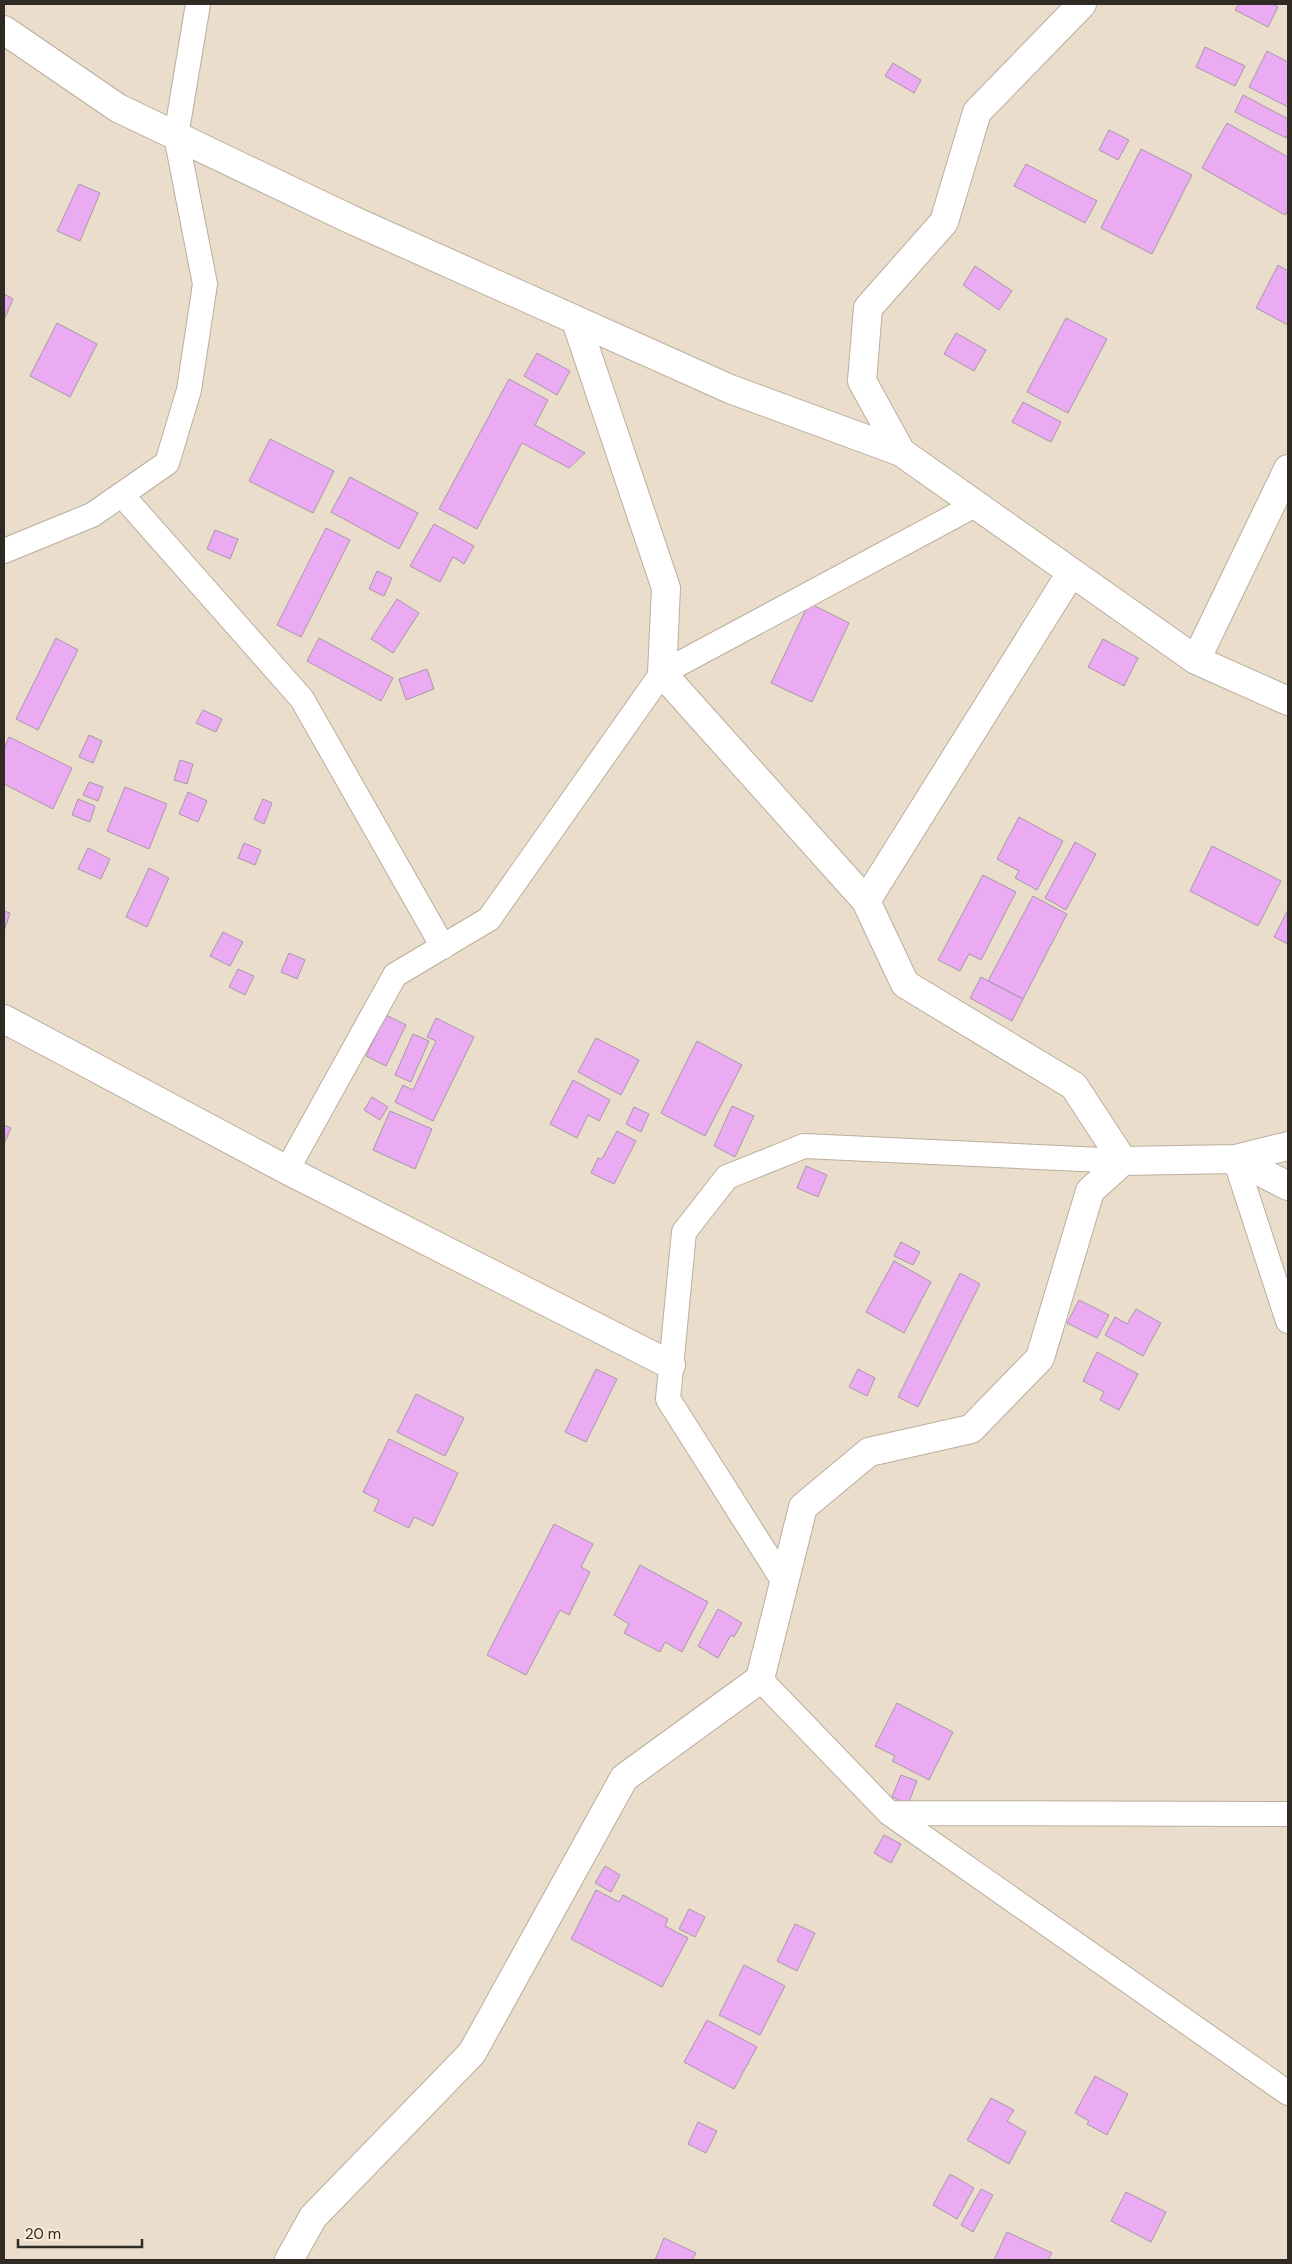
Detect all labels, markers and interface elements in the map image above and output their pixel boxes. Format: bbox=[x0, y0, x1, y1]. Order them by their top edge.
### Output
scale bar bbox=[18, 2216, 141, 2248]
text: 20 m bbox=[25, 2224, 61, 2244]

